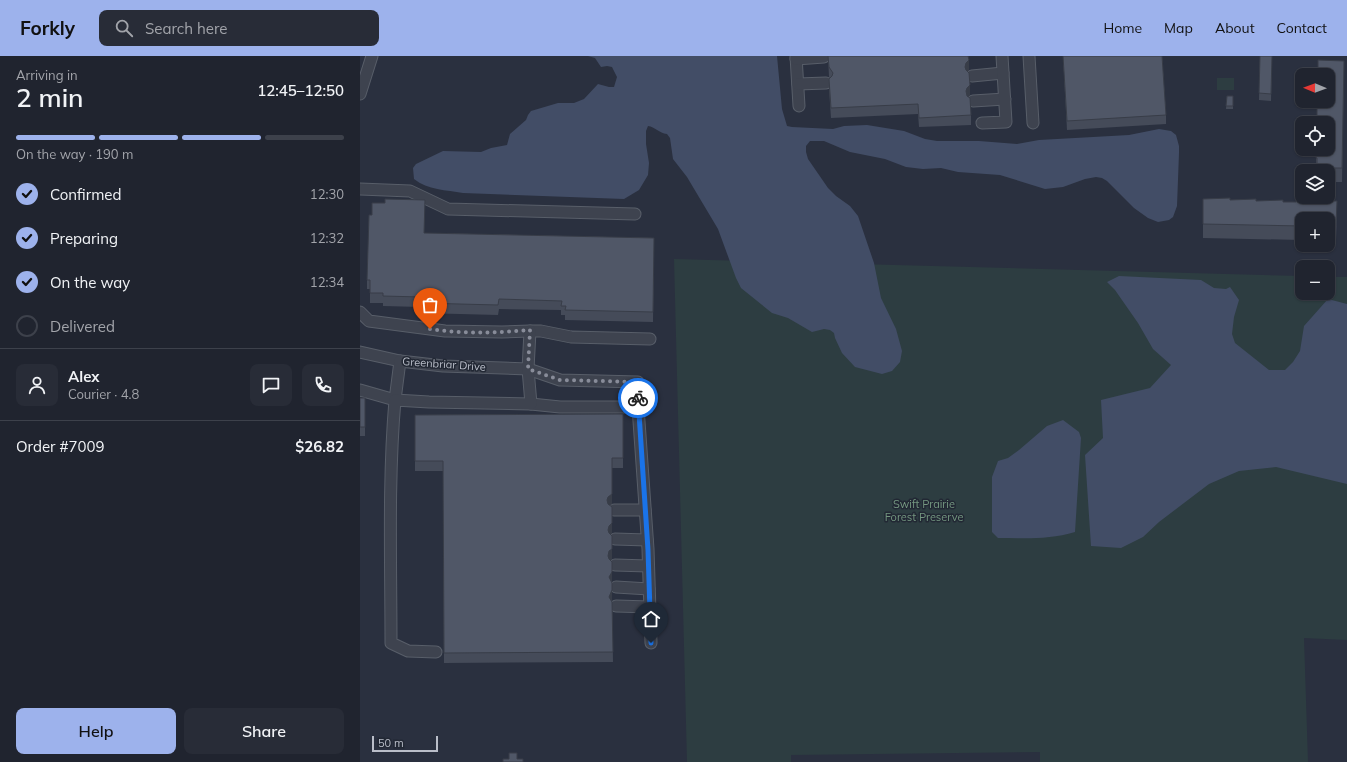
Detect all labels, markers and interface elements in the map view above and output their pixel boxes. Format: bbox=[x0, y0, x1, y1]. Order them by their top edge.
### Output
search box bbox=[99, 10, 379, 46]
text: Forkly bbox=[20, 16, 75, 40]
icon: search bbox=[113, 17, 135, 39]
text: Search here bbox=[145, 19, 227, 38]
text: Home bbox=[1103, 19, 1142, 37]
text: Map bbox=[1164, 19, 1193, 37]
text: About bbox=[1215, 19, 1255, 37]
text: Contact bbox=[1277, 19, 1327, 37]
text: Arriving in bbox=[16, 67, 78, 83]
north arrow bbox=[1295, 68, 1335, 108]
map controls bbox=[1295, 68, 1335, 300]
text: 2 min bbox=[16, 81, 84, 114]
text: 12:45–12:50 bbox=[257, 81, 344, 100]
button: locate bbox=[1295, 116, 1335, 156]
text: On the way · 190 m bbox=[16, 146, 133, 162]
button: layers bbox=[1295, 164, 1335, 204]
icon: check bbox=[16, 183, 38, 205]
text: Confirmed bbox=[50, 185, 121, 204]
text: 12:30 bbox=[310, 186, 344, 202]
button: + bbox=[1295, 212, 1335, 252]
icon: check bbox=[16, 227, 38, 249]
text: Preparing bbox=[50, 229, 118, 248]
text: 12:32 bbox=[310, 230, 344, 246]
button: − bbox=[1295, 260, 1335, 300]
icon: check bbox=[16, 271, 38, 293]
text: On the way bbox=[50, 273, 130, 292]
text: 12:34 bbox=[310, 274, 344, 290]
pin bbox=[413, 288, 447, 329]
icon: bag bbox=[419, 294, 441, 316]
text: Delivered bbox=[50, 317, 115, 336]
street label: Greenbriar Drive bbox=[402, 354, 486, 374]
button: person bbox=[16, 364, 58, 406]
button: chat bbox=[250, 364, 292, 406]
button: phone bbox=[302, 364, 344, 406]
text: Alex bbox=[68, 367, 100, 386]
courier bbox=[618, 378, 658, 418]
text: Courier · 4.8 bbox=[68, 386, 139, 402]
icon: bike bbox=[627, 387, 649, 409]
text: Order #7009 bbox=[16, 437, 104, 456]
text: $26.82 bbox=[295, 437, 344, 456]
park label: Swift Prairie Forest Preserve bbox=[885, 497, 963, 524]
pin bbox=[634, 602, 668, 643]
icon: home bbox=[640, 608, 662, 630]
button: Help bbox=[16, 708, 176, 754]
button: Share bbox=[184, 708, 344, 754]
scale bar bbox=[372, 734, 438, 753]
text: 50 m bbox=[378, 736, 404, 750]

